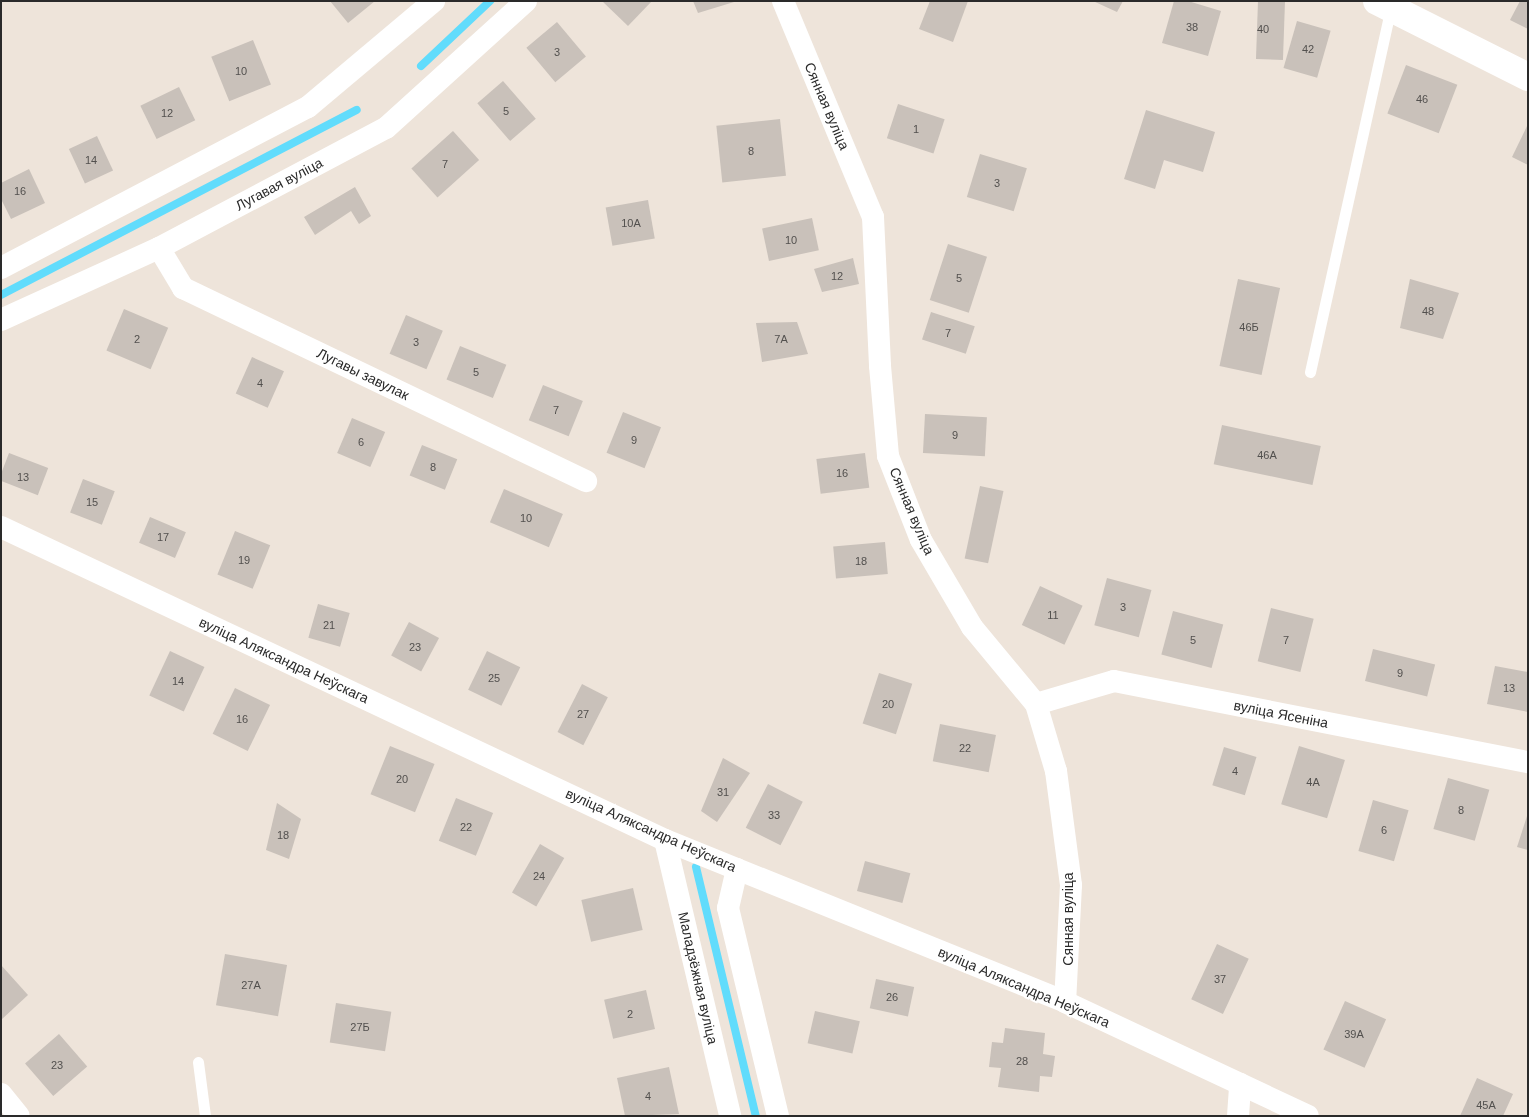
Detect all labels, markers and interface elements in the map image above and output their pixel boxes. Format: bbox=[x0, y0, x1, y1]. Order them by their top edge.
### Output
house number: 38 bbox=[1186, 20, 1198, 34]
house number: 40 bbox=[1257, 22, 1269, 36]
house number: 42 bbox=[1302, 42, 1314, 56]
house number: 3 bbox=[554, 45, 560, 59]
street label: Сянная вуліца bbox=[801, 60, 853, 152]
house number: 10 bbox=[235, 64, 247, 78]
house number: 46 bbox=[1416, 92, 1428, 106]
house number: 5 bbox=[503, 104, 509, 118]
house number: 12 bbox=[161, 106, 173, 120]
house number: 1 bbox=[913, 122, 919, 136]
house number: 8 bbox=[748, 144, 754, 158]
house number: 14 bbox=[85, 153, 97, 167]
street label: Лугавая вуліца bbox=[233, 154, 325, 214]
house number: 7 bbox=[442, 157, 448, 171]
house number: 3 bbox=[994, 176, 1000, 190]
house number: 16 bbox=[14, 184, 26, 198]
house number: 10А bbox=[621, 216, 641, 230]
house number: 10 bbox=[785, 233, 797, 247]
house number: 12 bbox=[831, 269, 843, 283]
house number: 5 bbox=[956, 271, 962, 285]
house number: 48 bbox=[1422, 304, 1434, 318]
house number: 46Б bbox=[1239, 320, 1259, 334]
house number: 7 bbox=[945, 326, 951, 340]
house number: 2 bbox=[134, 332, 140, 346]
house number: 7А bbox=[774, 332, 788, 346]
house number: 3 bbox=[413, 335, 419, 349]
street label: Лугавы завулак bbox=[314, 344, 412, 404]
house number: 5 bbox=[473, 365, 479, 379]
house number: 4 bbox=[257, 376, 263, 390]
house number: 7 bbox=[553, 403, 559, 417]
house number: 9 bbox=[952, 428, 958, 442]
house number: 9 bbox=[631, 433, 637, 447]
house number: 6 bbox=[358, 435, 364, 449]
house number: 46А bbox=[1257, 448, 1277, 462]
house number: 8 bbox=[430, 460, 436, 474]
street label: Сянная вуліца bbox=[886, 465, 938, 557]
house number: 16 bbox=[836, 466, 848, 480]
house number: 13 bbox=[17, 470, 29, 484]
house number: 15 bbox=[86, 495, 98, 509]
house number: 10 bbox=[520, 511, 532, 525]
house number: 17 bbox=[157, 530, 169, 544]
house number: 19 bbox=[238, 553, 250, 567]
house number: 18 bbox=[855, 554, 867, 568]
house number: 3 bbox=[1120, 600, 1126, 614]
house number: 11 bbox=[1047, 608, 1059, 622]
street label: вуліца Аляксандра Неўскага bbox=[197, 613, 371, 707]
house number: 21 bbox=[323, 618, 335, 632]
house number: 5 bbox=[1190, 633, 1196, 647]
house number: 7 bbox=[1283, 633, 1289, 647]
house number: 23 bbox=[409, 640, 421, 654]
house number: 9 bbox=[1397, 666, 1403, 680]
house number: 25 bbox=[488, 671, 500, 685]
house number: 14 bbox=[172, 674, 184, 688]
house number: 13 bbox=[1503, 681, 1515, 695]
house number: 20 bbox=[882, 697, 894, 711]
street label: вуліца Ясеніна bbox=[1232, 697, 1330, 731]
house number: 27 bbox=[577, 707, 589, 721]
house number: 16 bbox=[236, 712, 248, 726]
house number: 22 bbox=[959, 741, 971, 755]
house number: 4 bbox=[1232, 764, 1238, 778]
house number: 20 bbox=[396, 772, 408, 786]
house number: 4А bbox=[1306, 775, 1320, 789]
street label: вуліца Аляксандра Неўскага bbox=[563, 785, 739, 875]
house number: 31 bbox=[717, 785, 729, 799]
house number: 8 bbox=[1458, 803, 1464, 817]
house number: 33 bbox=[768, 808, 780, 822]
house number: 22 bbox=[460, 820, 472, 834]
house number: 6 bbox=[1381, 823, 1387, 837]
house number: 18 bbox=[277, 828, 289, 842]
house number: 24 bbox=[533, 869, 545, 883]
street label: Сянная вуліца bbox=[1060, 872, 1076, 966]
street label: Маладзёжная вуліца bbox=[675, 910, 721, 1046]
street label: вуліца Аляксандра Неўскага bbox=[936, 943, 1112, 1031]
house number: 37 bbox=[1214, 972, 1226, 986]
house number: 27А bbox=[241, 978, 261, 992]
house number: 26 bbox=[886, 990, 898, 1004]
house number: 2 bbox=[627, 1007, 633, 1021]
house number: 27Б bbox=[350, 1020, 370, 1034]
house number: 39А bbox=[1344, 1027, 1364, 1041]
house number: 28 bbox=[1016, 1054, 1028, 1068]
house number: 23 bbox=[51, 1058, 63, 1072]
house number: 4 bbox=[645, 1089, 651, 1103]
house number: 45А bbox=[1476, 1098, 1496, 1112]

